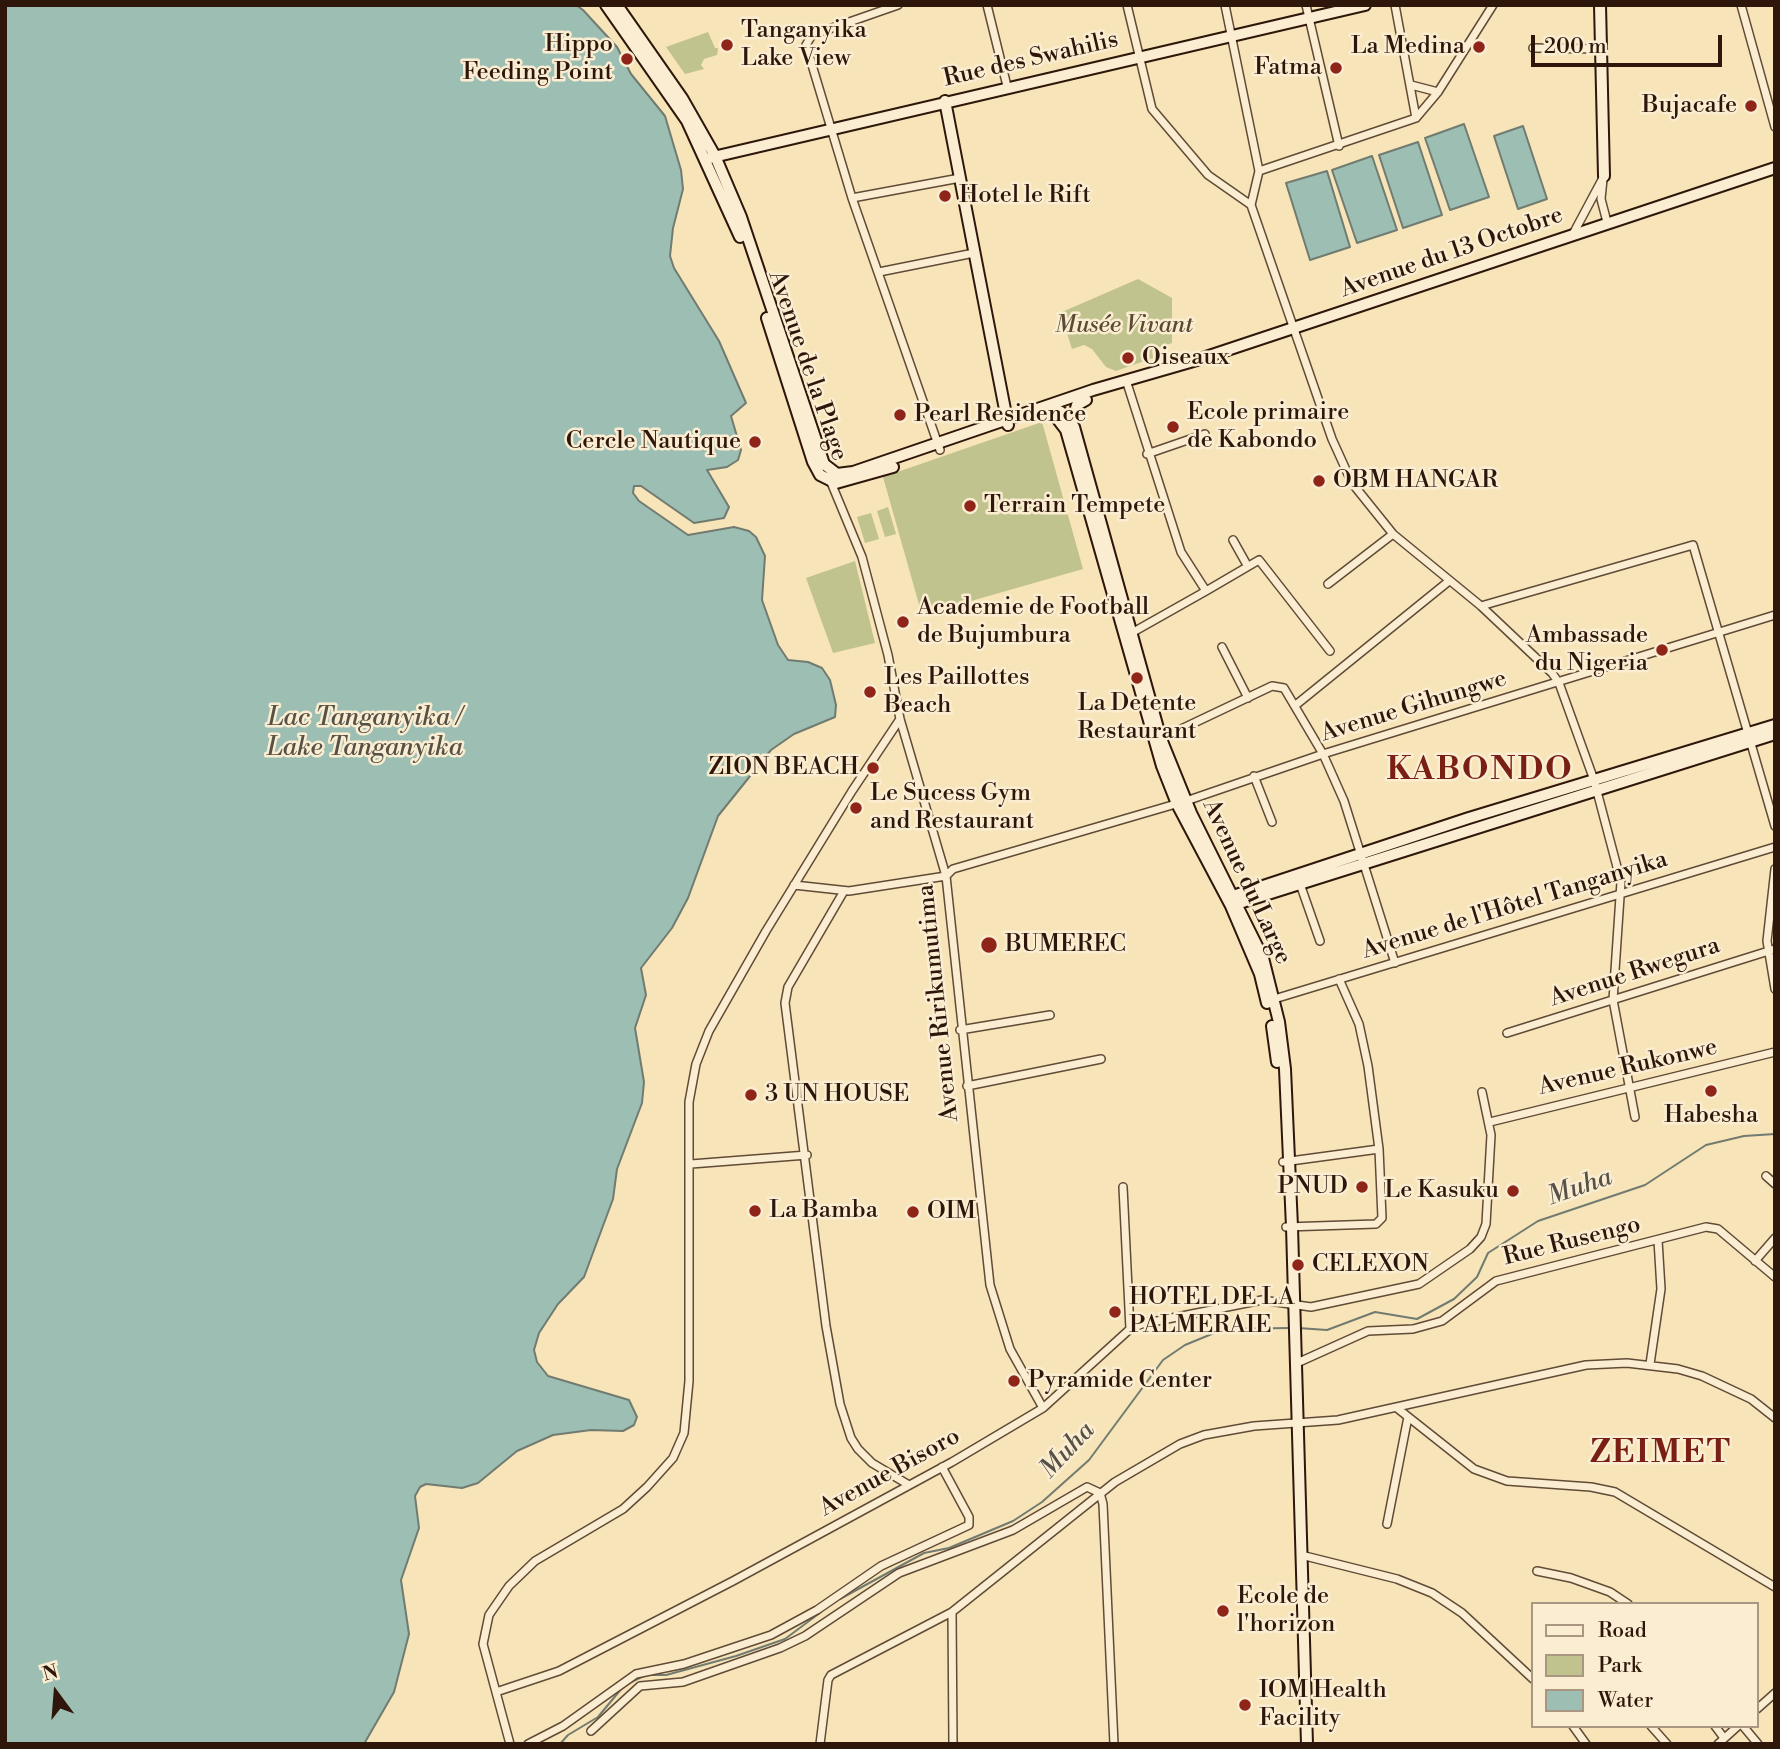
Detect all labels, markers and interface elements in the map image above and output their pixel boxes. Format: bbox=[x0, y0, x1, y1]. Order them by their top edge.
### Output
place label: Tanganyika Lake View bbox=[741, 17, 867, 73]
scale bar bbox=[1535, 21, 1726, 65]
street label: Rue des Swahilis bbox=[941, 26, 1121, 94]
place label: Hippo Feeding Point bbox=[462, 31, 613, 87]
place label: La Medina bbox=[1351, 33, 1465, 61]
text: 200 m bbox=[1544, 34, 1607, 60]
marker: Tanganyika Lake View bbox=[719, 37, 735, 53]
marker: La Medina bbox=[1471, 39, 1487, 55]
marker: Hippo Feeding Point bbox=[619, 51, 635, 67]
place label: Fatma bbox=[1254, 54, 1322, 82]
marker: Fatma bbox=[1328, 60, 1344, 76]
place label: Bujacafe bbox=[1642, 92, 1737, 120]
marker: Bujacafe bbox=[1743, 98, 1759, 114]
place label: Hotel le Rift bbox=[959, 182, 1091, 210]
marker: Hotel le Rift bbox=[937, 188, 953, 204]
street label: Avenue du 13 Octobre bbox=[1337, 201, 1567, 305]
street label: Avenue de la Plage bbox=[761, 267, 853, 465]
park label: Musée Vivant bbox=[1055, 312, 1193, 340]
place label: Oiseaux bbox=[1142, 344, 1229, 372]
marker: Oiseaux bbox=[1120, 350, 1136, 366]
place label: Ecole primaire de Kabondo bbox=[1187, 399, 1349, 455]
place label: Pearl Residence bbox=[914, 401, 1086, 429]
marker: Pearl Residence bbox=[892, 407, 908, 423]
marker: Ecole primaire de Kabondo bbox=[1165, 419, 1181, 435]
place label: Cercle Nautique bbox=[566, 428, 741, 456]
marker: Cercle Nautique bbox=[747, 434, 763, 450]
place label: OBM HANGAR bbox=[1333, 467, 1498, 495]
marker: OBM HANGAR bbox=[1311, 473, 1327, 489]
place label: Terrain Tempete bbox=[984, 492, 1165, 520]
marker: Terrain Tempete bbox=[962, 498, 978, 514]
place label: Academie de Football de Bujumbura bbox=[917, 594, 1149, 650]
marker: Academie de Football de Bujumbura bbox=[895, 614, 911, 630]
place label: Ambassade du Nigeria bbox=[1526, 622, 1648, 678]
marker: Ambassade du Nigeria bbox=[1654, 642, 1670, 658]
place label: Les Paillottes Beach bbox=[884, 664, 1030, 720]
street label: Avenue Gihungwe bbox=[1318, 665, 1510, 749]
marker: La Detente Restaurant bbox=[1129, 670, 1145, 686]
marker: Les Paillottes Beach bbox=[862, 684, 878, 700]
place label: La Detente Restaurant bbox=[1077, 690, 1197, 746]
water label: Lac Tanganyika / Lake Tanganyika bbox=[267, 703, 463, 764]
district label: KABONDO bbox=[1387, 752, 1573, 790]
place label: ZION BEACH bbox=[708, 754, 859, 782]
marker: ZION BEACH bbox=[865, 760, 881, 776]
place label: Le Sucess Gym and Restaurant bbox=[870, 780, 1034, 836]
street label: Avenue du Large bbox=[1195, 795, 1297, 969]
marker: Le Sucess Gym and Restaurant bbox=[848, 800, 864, 816]
street label: Avenue de l'Hôtel Tanganyika bbox=[1359, 846, 1671, 966]
street label: Avenue Ririkumutima bbox=[912, 883, 966, 1123]
place label: BUMEREC bbox=[1005, 931, 1126, 959]
street label: Avenue Rwegura bbox=[1546, 932, 1724, 1014]
marker: BUMEREC bbox=[979, 935, 999, 955]
street label: Avenue Rukonwe bbox=[1536, 1033, 1720, 1103]
place label: 3 UN HOUSE bbox=[765, 1081, 909, 1109]
marker: Habesha bbox=[1703, 1083, 1719, 1099]
marker: 3 UN HOUSE bbox=[743, 1087, 759, 1103]
place label: Habesha bbox=[1664, 1102, 1758, 1130]
water label: Muha bbox=[1543, 1162, 1617, 1214]
place label: PNUD bbox=[1277, 1173, 1348, 1201]
place label: Le Kasuku bbox=[1384, 1177, 1499, 1205]
marker: PNUD bbox=[1354, 1179, 1370, 1195]
marker: Le Kasuku bbox=[1505, 1183, 1521, 1199]
place label: La Bamba bbox=[769, 1197, 878, 1225]
place label: OIM bbox=[927, 1198, 976, 1226]
marker: La Bamba bbox=[747, 1203, 763, 1219]
marker: OIM bbox=[905, 1204, 921, 1220]
street label: Rue Rusengo bbox=[1500, 1211, 1644, 1273]
place label: CELEXON bbox=[1312, 1251, 1429, 1279]
marker: CELEXON bbox=[1290, 1257, 1306, 1273]
place label: HOTEL DE LA PALMERAIE bbox=[1129, 1284, 1295, 1340]
marker: HOTEL DE LA PALMERAIE bbox=[1107, 1304, 1123, 1320]
place label: Pyramide Center bbox=[1028, 1367, 1212, 1395]
marker: Pyramide Center bbox=[1006, 1373, 1022, 1389]
water label: Muha bbox=[1034, 1416, 1102, 1486]
street label: Avenue Bisoro bbox=[815, 1422, 965, 1524]
district label: ZEIMET bbox=[1591, 1435, 1731, 1473]
place label: Ecole de l'horizon bbox=[1237, 1583, 1335, 1639]
legend bbox=[1532, 1602, 1759, 1728]
marker: Ecole de l'horizon bbox=[1215, 1603, 1231, 1619]
text: Road bbox=[1598, 1618, 1647, 1644]
text: Park bbox=[1598, 1653, 1642, 1679]
north arrow bbox=[21, 1658, 91, 1728]
text: N bbox=[40, 1659, 61, 1686]
place label: IOM Health Facility bbox=[1259, 1677, 1387, 1733]
text: Water bbox=[1598, 1688, 1653, 1714]
marker: IOM Health Facility bbox=[1237, 1697, 1253, 1713]

